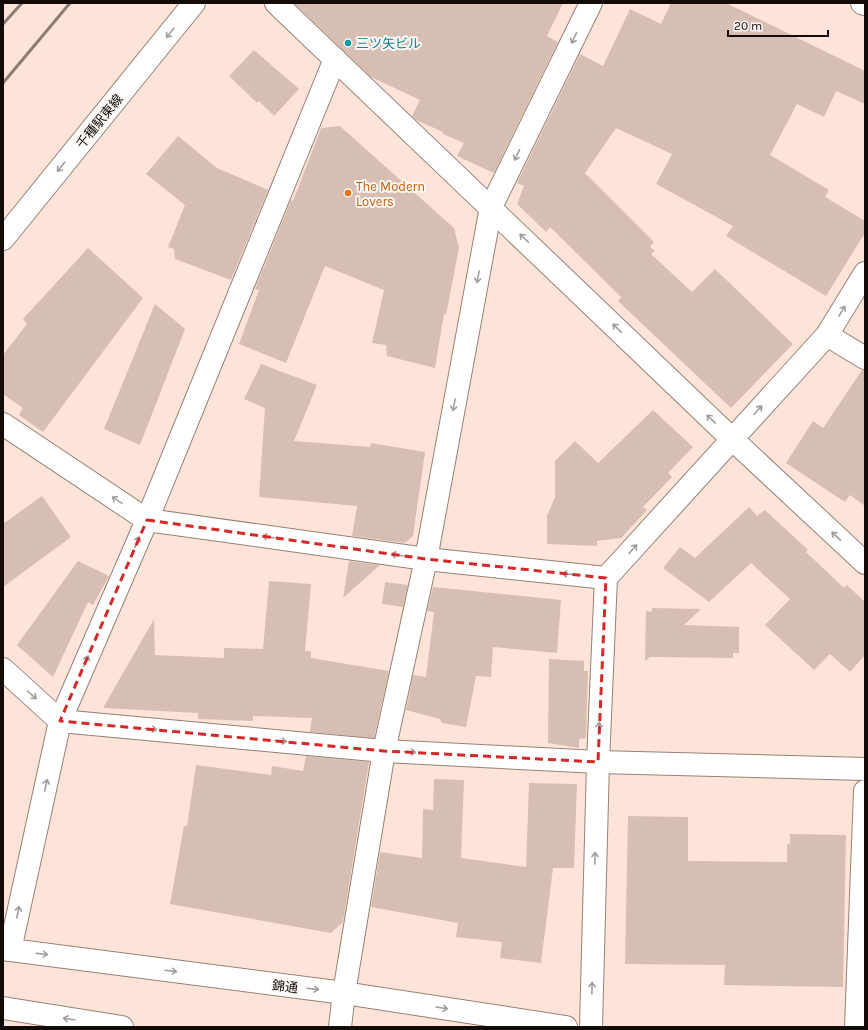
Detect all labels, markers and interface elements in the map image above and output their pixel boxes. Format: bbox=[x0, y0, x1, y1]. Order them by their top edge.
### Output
scale bar bbox=[728, 12, 828, 38]
text: 20 m bbox=[734, 19, 762, 33]
one-way arrow bbox=[165, 28, 174, 39]
one-way arrow bbox=[570, 32, 577, 44]
place label: 三ツ矢ビル bbox=[356, 36, 421, 51]
marker: 三ツ矢ビル bbox=[343, 38, 353, 48]
street label: 千種駅東線 bbox=[73, 91, 126, 151]
one-way arrow bbox=[512, 148, 520, 160]
one-way arrow bbox=[57, 161, 66, 172]
place label: The Modern Lovers bbox=[356, 179, 425, 209]
marker: The Modern Lovers bbox=[343, 188, 353, 198]
one-way arrow bbox=[519, 234, 529, 243]
one-way arrow bbox=[474, 271, 482, 284]
one-way arrow bbox=[838, 305, 846, 317]
one-way arrow bbox=[612, 324, 622, 333]
one-way arrow bbox=[450, 398, 458, 411]
one-way arrow bbox=[754, 405, 763, 415]
one-way arrow bbox=[706, 414, 716, 423]
one-way arrow bbox=[112, 496, 123, 504]
one-way arrow bbox=[832, 532, 842, 541]
one-way arrow bbox=[262, 533, 275, 541]
one-way arrow bbox=[134, 536, 141, 548]
one-way arrow bbox=[628, 544, 637, 554]
one-way arrow bbox=[391, 551, 404, 559]
one-way arrow bbox=[562, 570, 575, 578]
one-way arrow bbox=[82, 656, 90, 668]
one-way arrow bbox=[27, 690, 37, 700]
one-way arrow bbox=[596, 722, 603, 735]
one-way arrow bbox=[144, 726, 157, 733]
one-way arrow bbox=[274, 738, 287, 745]
one-way arrow bbox=[403, 749, 416, 756]
one-way arrow bbox=[43, 778, 51, 791]
one-way arrow bbox=[591, 852, 599, 865]
one-way arrow bbox=[15, 905, 23, 918]
one-way arrow bbox=[35, 950, 48, 958]
one-way arrow bbox=[164, 967, 177, 975]
street label: 錦通 bbox=[271, 977, 299, 996]
one-way arrow bbox=[588, 982, 596, 995]
one-way arrow bbox=[306, 985, 319, 993]
one-way arrow bbox=[435, 1004, 448, 1012]
one-way arrow bbox=[63, 1015, 76, 1023]

